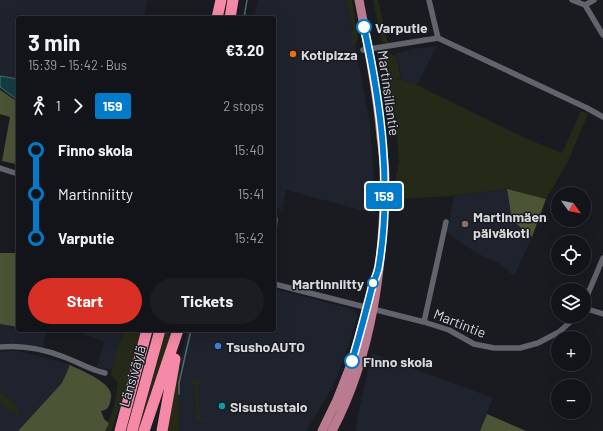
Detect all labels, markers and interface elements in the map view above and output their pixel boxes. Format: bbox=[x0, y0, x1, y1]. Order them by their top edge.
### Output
marker: Varputie bbox=[356, 19, 372, 35]
place label: Varputie bbox=[375, 19, 428, 36]
text: 3 min bbox=[28, 29, 80, 55]
text: €3.20 bbox=[225, 41, 264, 59]
place label: Kotipizza bbox=[301, 46, 358, 63]
marker: Kotipizza bbox=[288, 49, 298, 59]
street label: Martinsillantie bbox=[375, 49, 403, 137]
text: 15:39 – 15:42 · Bus bbox=[28, 57, 127, 73]
icon: walk bbox=[28, 95, 50, 117]
icon: forward bbox=[67, 95, 89, 117]
text: 159 bbox=[103, 97, 123, 114]
text: 1 bbox=[56, 98, 61, 114]
text: 2 stops bbox=[223, 98, 264, 114]
text: Finno skola bbox=[58, 141, 133, 159]
text: 15:40 bbox=[234, 142, 264, 158]
line badge: 159 bbox=[361, 183, 407, 209]
text: Martinniitty bbox=[58, 185, 133, 203]
text: 15:41 bbox=[238, 186, 264, 202]
text: 159 bbox=[374, 187, 394, 204]
north arrow bbox=[551, 187, 591, 227]
map controls bbox=[551, 187, 591, 419]
place label: Martinmäen päiväkoti bbox=[473, 208, 547, 241]
marker: Martinmäen päiväkoti bbox=[460, 219, 470, 229]
text: Varputie bbox=[58, 229, 115, 247]
text: 15:42 bbox=[234, 230, 264, 246]
button: locate bbox=[551, 235, 591, 275]
place label: Martinniitty bbox=[292, 275, 364, 292]
marker: Martinniitty bbox=[367, 277, 379, 289]
button: Start bbox=[28, 278, 142, 324]
button: Tickets bbox=[150, 278, 264, 324]
button: layers bbox=[551, 283, 591, 323]
street label: Martintie bbox=[431, 305, 489, 341]
button: + bbox=[551, 331, 591, 371]
place label: TsushoAUTO bbox=[226, 338, 305, 355]
marker: TsushoAUTO bbox=[213, 341, 223, 351]
street label: Länsiväylä bbox=[115, 343, 149, 409]
marker: Finno skola bbox=[344, 353, 360, 369]
place label: Finno skola bbox=[363, 353, 433, 370]
button: − bbox=[551, 379, 591, 419]
place label: Sisustustalo bbox=[230, 398, 308, 415]
marker: Sisustustalo bbox=[217, 401, 227, 411]

